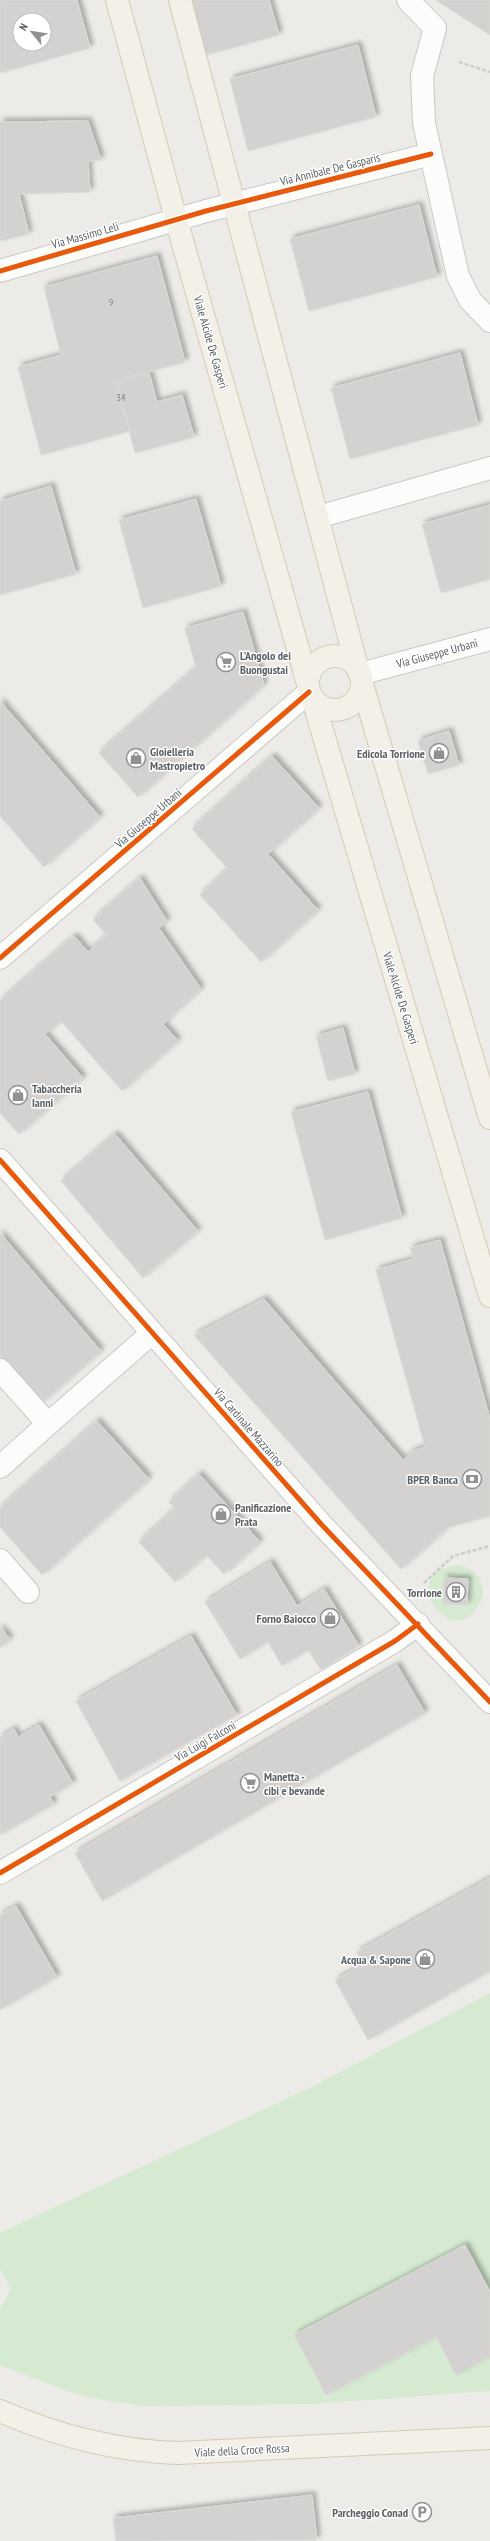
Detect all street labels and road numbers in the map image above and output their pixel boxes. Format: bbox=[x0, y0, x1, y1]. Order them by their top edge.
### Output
street label: Via Annibale De Gasparis bbox=[277, 149, 382, 189]
street label: Via Massimo Leli bbox=[49, 218, 120, 252]
street label: Viale Alcide De Gasperi bbox=[190, 293, 231, 390]
street label: Via Giuseppe Urbani bbox=[394, 635, 479, 671]
street label: Via Giuseppe Urbani bbox=[111, 785, 184, 852]
street label: Viale Alcide De Gasperi bbox=[380, 949, 422, 1046]
street label: Via Cardinale Mazzarino bbox=[210, 1384, 287, 1469]
street label: Via Luigi Falconi bbox=[171, 1717, 238, 1765]
street label: Viale della Croce Rossa bbox=[193, 2440, 290, 2460]

